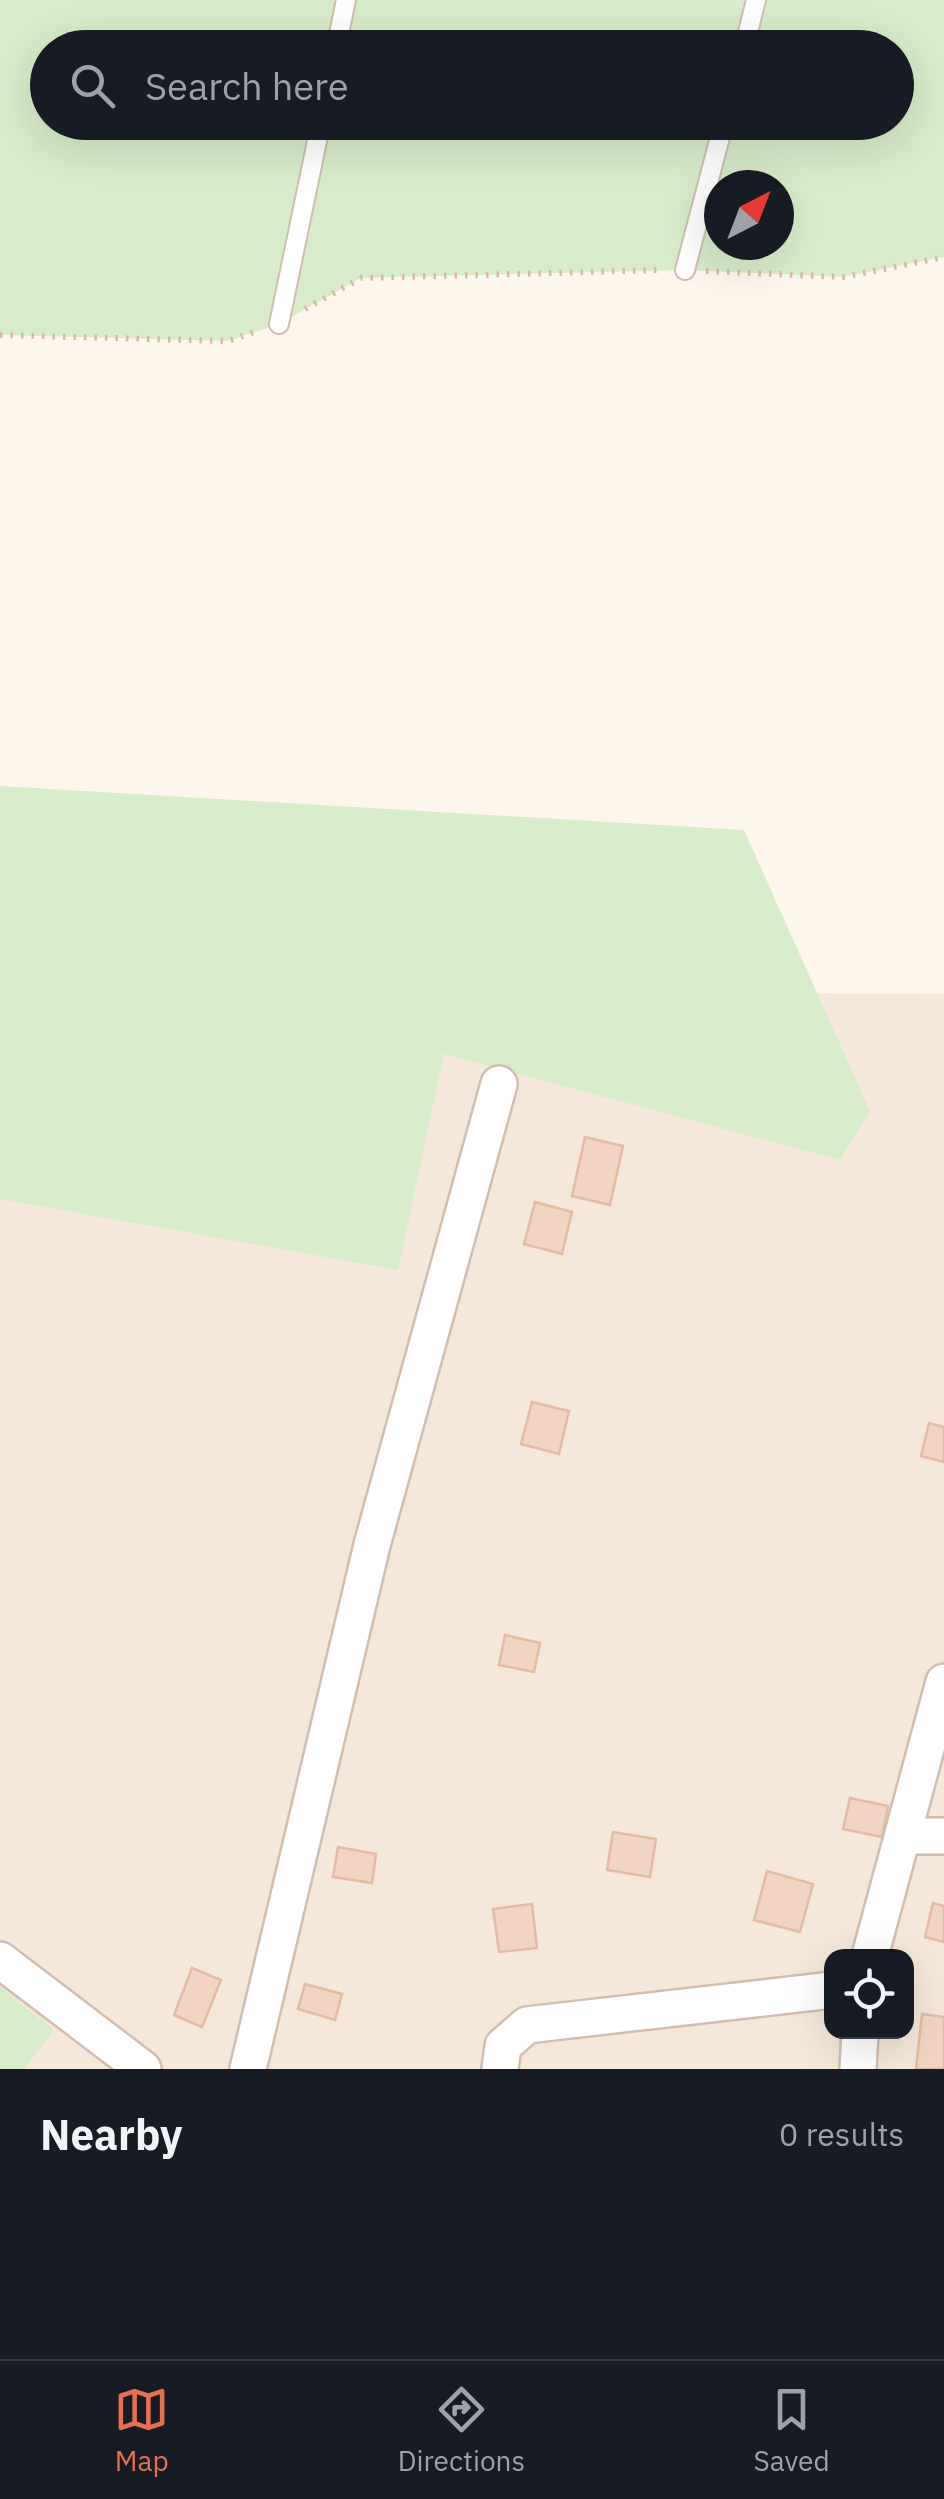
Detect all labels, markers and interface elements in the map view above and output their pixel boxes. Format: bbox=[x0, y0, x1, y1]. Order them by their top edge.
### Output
search box bbox=[30, 30, 914, 140]
icon: search bbox=[65, 58, 120, 113]
text: Search here bbox=[145, 61, 349, 110]
north arrow bbox=[704, 170, 794, 260]
map controls bbox=[824, 1949, 914, 2039]
button: locate bbox=[824, 1949, 914, 2039]
text: Nearby bbox=[40, 2107, 182, 2162]
text: 0 results bbox=[779, 2113, 904, 2155]
tab: Map bbox=[114, 2382, 169, 2479]
tab: Directions bbox=[398, 2382, 525, 2479]
tab: Saved bbox=[754, 2382, 830, 2479]

